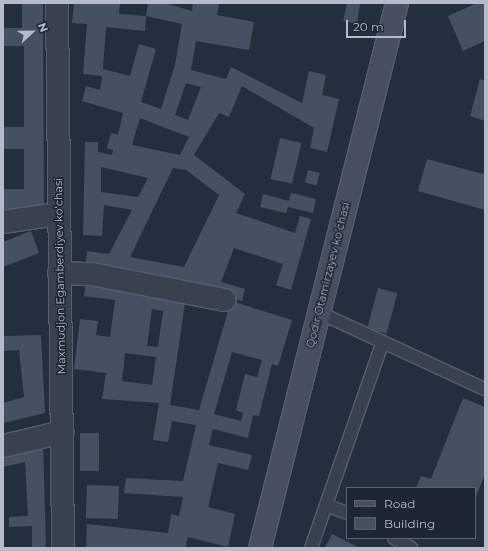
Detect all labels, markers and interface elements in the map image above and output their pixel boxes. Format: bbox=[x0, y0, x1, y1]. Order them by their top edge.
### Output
north arrow bbox=[12, 12, 52, 52]
scale bar bbox=[348, 12, 408, 38]
text: 20 m bbox=[353, 19, 384, 34]
text: N bbox=[35, 21, 51, 34]
street label: Maxmudjon Egamberdiyev koʻchasi bbox=[52, 178, 68, 374]
street label: Qodir Otamirzayev koʻchasi bbox=[303, 201, 353, 349]
legend bbox=[346, 487, 476, 539]
text: Road bbox=[384, 496, 415, 511]
text: Building bbox=[384, 516, 435, 531]

